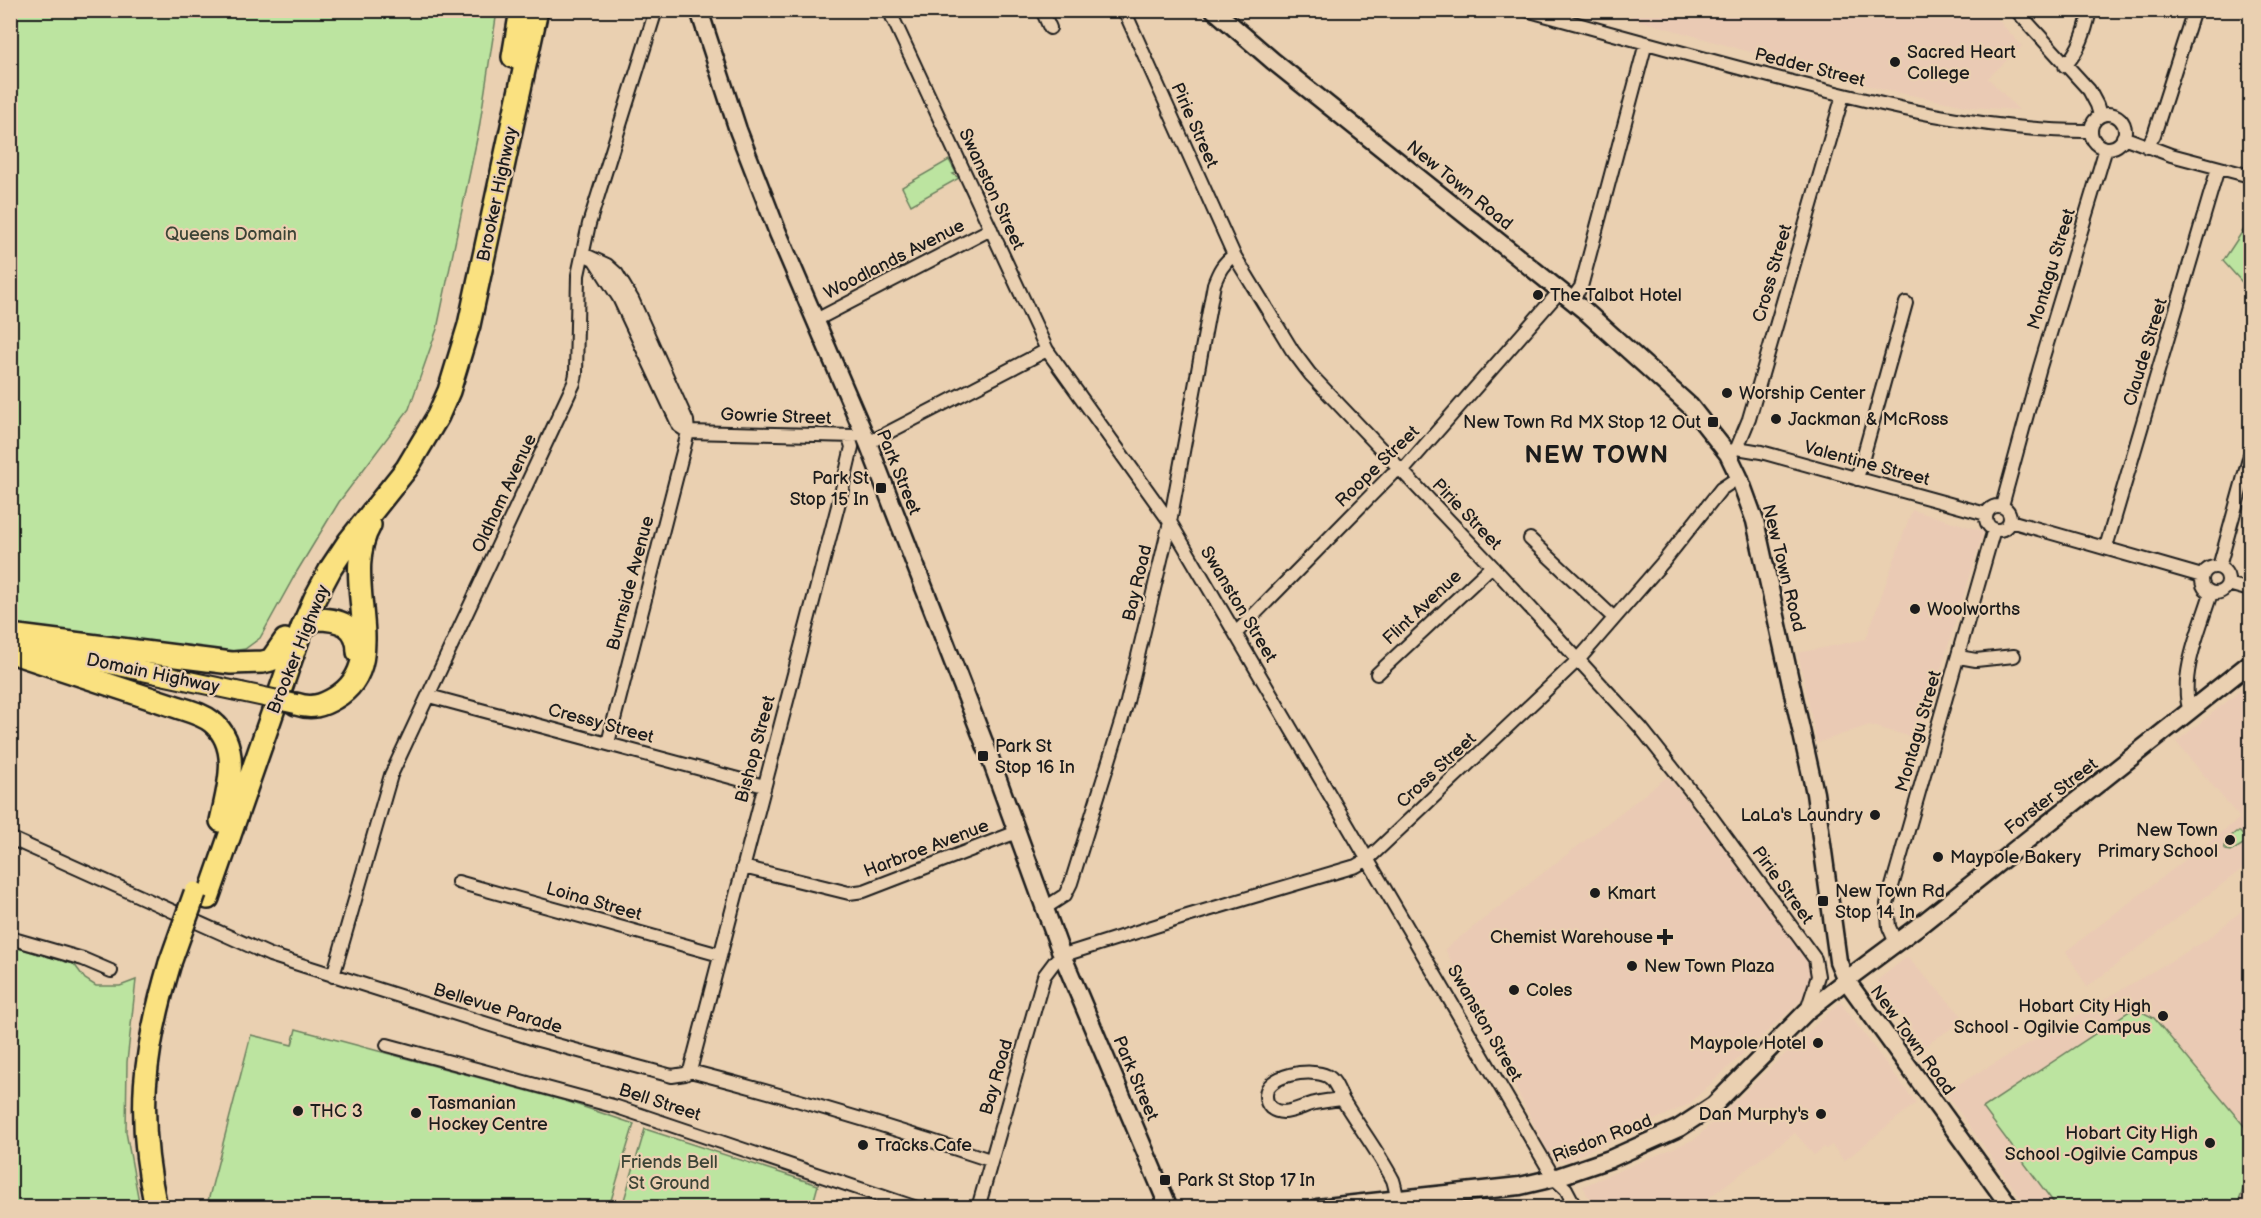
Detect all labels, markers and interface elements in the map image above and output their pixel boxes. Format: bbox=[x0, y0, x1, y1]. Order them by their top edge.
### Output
place label: Sacred Heart College bbox=[1907, 42, 2016, 84]
street label: Pedder Street bbox=[1753, 44, 1868, 91]
marker: Sacred Heart College bbox=[1888, 55, 1902, 69]
street label: Pirie Street bbox=[1166, 79, 1223, 171]
street label: Brooker Highway bbox=[473, 124, 522, 263]
street label: Swanston Street bbox=[954, 125, 1029, 254]
street label: New Town Road bbox=[1402, 136, 1517, 235]
street label: Montagu Street bbox=[2023, 206, 2080, 332]
street label: Woodlands Avenue bbox=[820, 215, 968, 304]
street label: Cross Street bbox=[1748, 221, 1797, 325]
park label: Queens Domain bbox=[165, 224, 297, 245]
place label: The Talbot Hotel bbox=[1550, 285, 1682, 306]
marker: The Talbot Hotel bbox=[1531, 288, 1545, 302]
street label: Claude Street bbox=[2119, 295, 2172, 409]
place label: Worship Center bbox=[1739, 383, 1866, 404]
marker: Worship Center bbox=[1720, 386, 1734, 400]
street label: Gowrie Street bbox=[720, 404, 832, 429]
place label: Jackman & McRoss bbox=[1788, 409, 1949, 430]
place label: New Town Rd MX Stop 12 Out bbox=[1463, 412, 1701, 433]
marker: Jackman & McRoss bbox=[1769, 412, 1783, 426]
marker: New Town Rd MX Stop 12 Out bbox=[1706, 415, 1720, 429]
street label: Roope Street bbox=[1331, 421, 1424, 512]
street label: Park Street bbox=[872, 427, 925, 518]
street label: Oldham Avenue bbox=[468, 430, 541, 556]
street label: Valentine Street bbox=[1802, 437, 1932, 490]
district label: NEW TOWN bbox=[1525, 441, 1669, 470]
place label: Park St Stop 15 In bbox=[790, 468, 869, 510]
street label: Pirie Street bbox=[1428, 474, 1506, 555]
marker: Park St Stop 15 In bbox=[874, 481, 888, 495]
street label: New Town Road bbox=[1758, 502, 1809, 634]
street label: Burnside Avenue bbox=[602, 513, 659, 653]
street label: Bay Road bbox=[1118, 543, 1156, 623]
street label: Swanston Street bbox=[1196, 543, 1282, 666]
street label: Flint Avenue bbox=[1379, 565, 1466, 649]
street label: Brooker Highway bbox=[263, 581, 334, 717]
place label: Woolworths bbox=[1927, 599, 2020, 620]
marker: Woolworths bbox=[1908, 602, 1922, 616]
street label: Domain Highway bbox=[85, 649, 222, 698]
street label: Montagu Street bbox=[1891, 668, 1946, 794]
street label: Bishop Street bbox=[731, 693, 780, 805]
street label: Cressy Street bbox=[546, 699, 656, 748]
street label: Cross Street bbox=[1392, 728, 1481, 812]
place label: Park St Stop 16 In bbox=[995, 736, 1075, 778]
marker: Park St Stop 16 In bbox=[976, 749, 990, 763]
street label: Forster Street bbox=[2001, 753, 2102, 839]
place label: LaLa's Laundry bbox=[1740, 805, 1864, 826]
marker: LaLa's Laundry bbox=[1868, 808, 1882, 822]
street label: Harbroe Avenue bbox=[861, 815, 992, 882]
place label: New Town Primary School bbox=[2097, 820, 2218, 862]
marker: New Town Primary School bbox=[2223, 833, 2237, 847]
street label: Pirie Street bbox=[1747, 842, 1818, 929]
place label: Maypole Bakery bbox=[1950, 847, 2082, 868]
marker: Maypole Bakery bbox=[1931, 850, 1945, 864]
street label: Loina Street bbox=[544, 878, 645, 925]
place label: New Town Rd Stop 14 In bbox=[1835, 881, 1945, 923]
place label: Kmart bbox=[1607, 883, 1656, 904]
marker: Kmart bbox=[1588, 886, 1602, 900]
marker: New Town Rd Stop 14 In bbox=[1816, 894, 1830, 908]
place label: Chemist Warehouse bbox=[1490, 927, 1653, 948]
marker: Chemist Warehouse bbox=[1658, 930, 1672, 944]
place label: New Town Plaza bbox=[1644, 956, 1775, 977]
marker: New Town Plaza bbox=[1625, 959, 1639, 973]
street label: Swanston Street bbox=[1443, 961, 1527, 1086]
street label: Bellevue Parade bbox=[431, 979, 565, 1038]
place label: Coles bbox=[1526, 980, 1573, 1001]
street label: New Town Road bbox=[1866, 981, 1959, 1099]
marker: Coles bbox=[1507, 983, 1521, 997]
place label: Hobart City High School - Ogilvie Campus bbox=[1954, 996, 2151, 1038]
marker: Hobart City High School - Ogilvie Campus bbox=[2156, 1009, 2170, 1023]
street label: Park Street bbox=[1108, 1033, 1163, 1124]
place label: Maypole Hotel bbox=[1689, 1033, 1806, 1054]
marker: Maypole Hotel bbox=[1811, 1036, 1825, 1050]
street label: Bay Road bbox=[976, 1037, 1017, 1117]
street label: Bell Street bbox=[616, 1079, 704, 1126]
place label: Tasmanian Hockey Centre bbox=[428, 1093, 548, 1135]
place label: THC 3 bbox=[310, 1101, 363, 1122]
marker: THC 3 bbox=[291, 1104, 305, 1118]
place label: Dan Murphy's bbox=[1699, 1104, 1809, 1125]
marker: Tasmanian Hockey Centre bbox=[409, 1106, 423, 1120]
marker: Dan Murphy's bbox=[1814, 1107, 1828, 1121]
street label: Risdon Road bbox=[1549, 1110, 1655, 1167]
place label: Hobart City High School -Ogilvie Campus bbox=[2005, 1123, 2198, 1165]
place label: Tracks Cafe bbox=[875, 1135, 972, 1156]
marker: Hobart City High School -Ogilvie Campus bbox=[2203, 1136, 2217, 1150]
marker: Tracks Cafe bbox=[856, 1138, 870, 1152]
park label: Friends Bell St Ground bbox=[620, 1152, 718, 1194]
place label: Park St Stop 17 In bbox=[1177, 1170, 1315, 1191]
marker: Park St Stop 17 In bbox=[1158, 1173, 1172, 1187]

